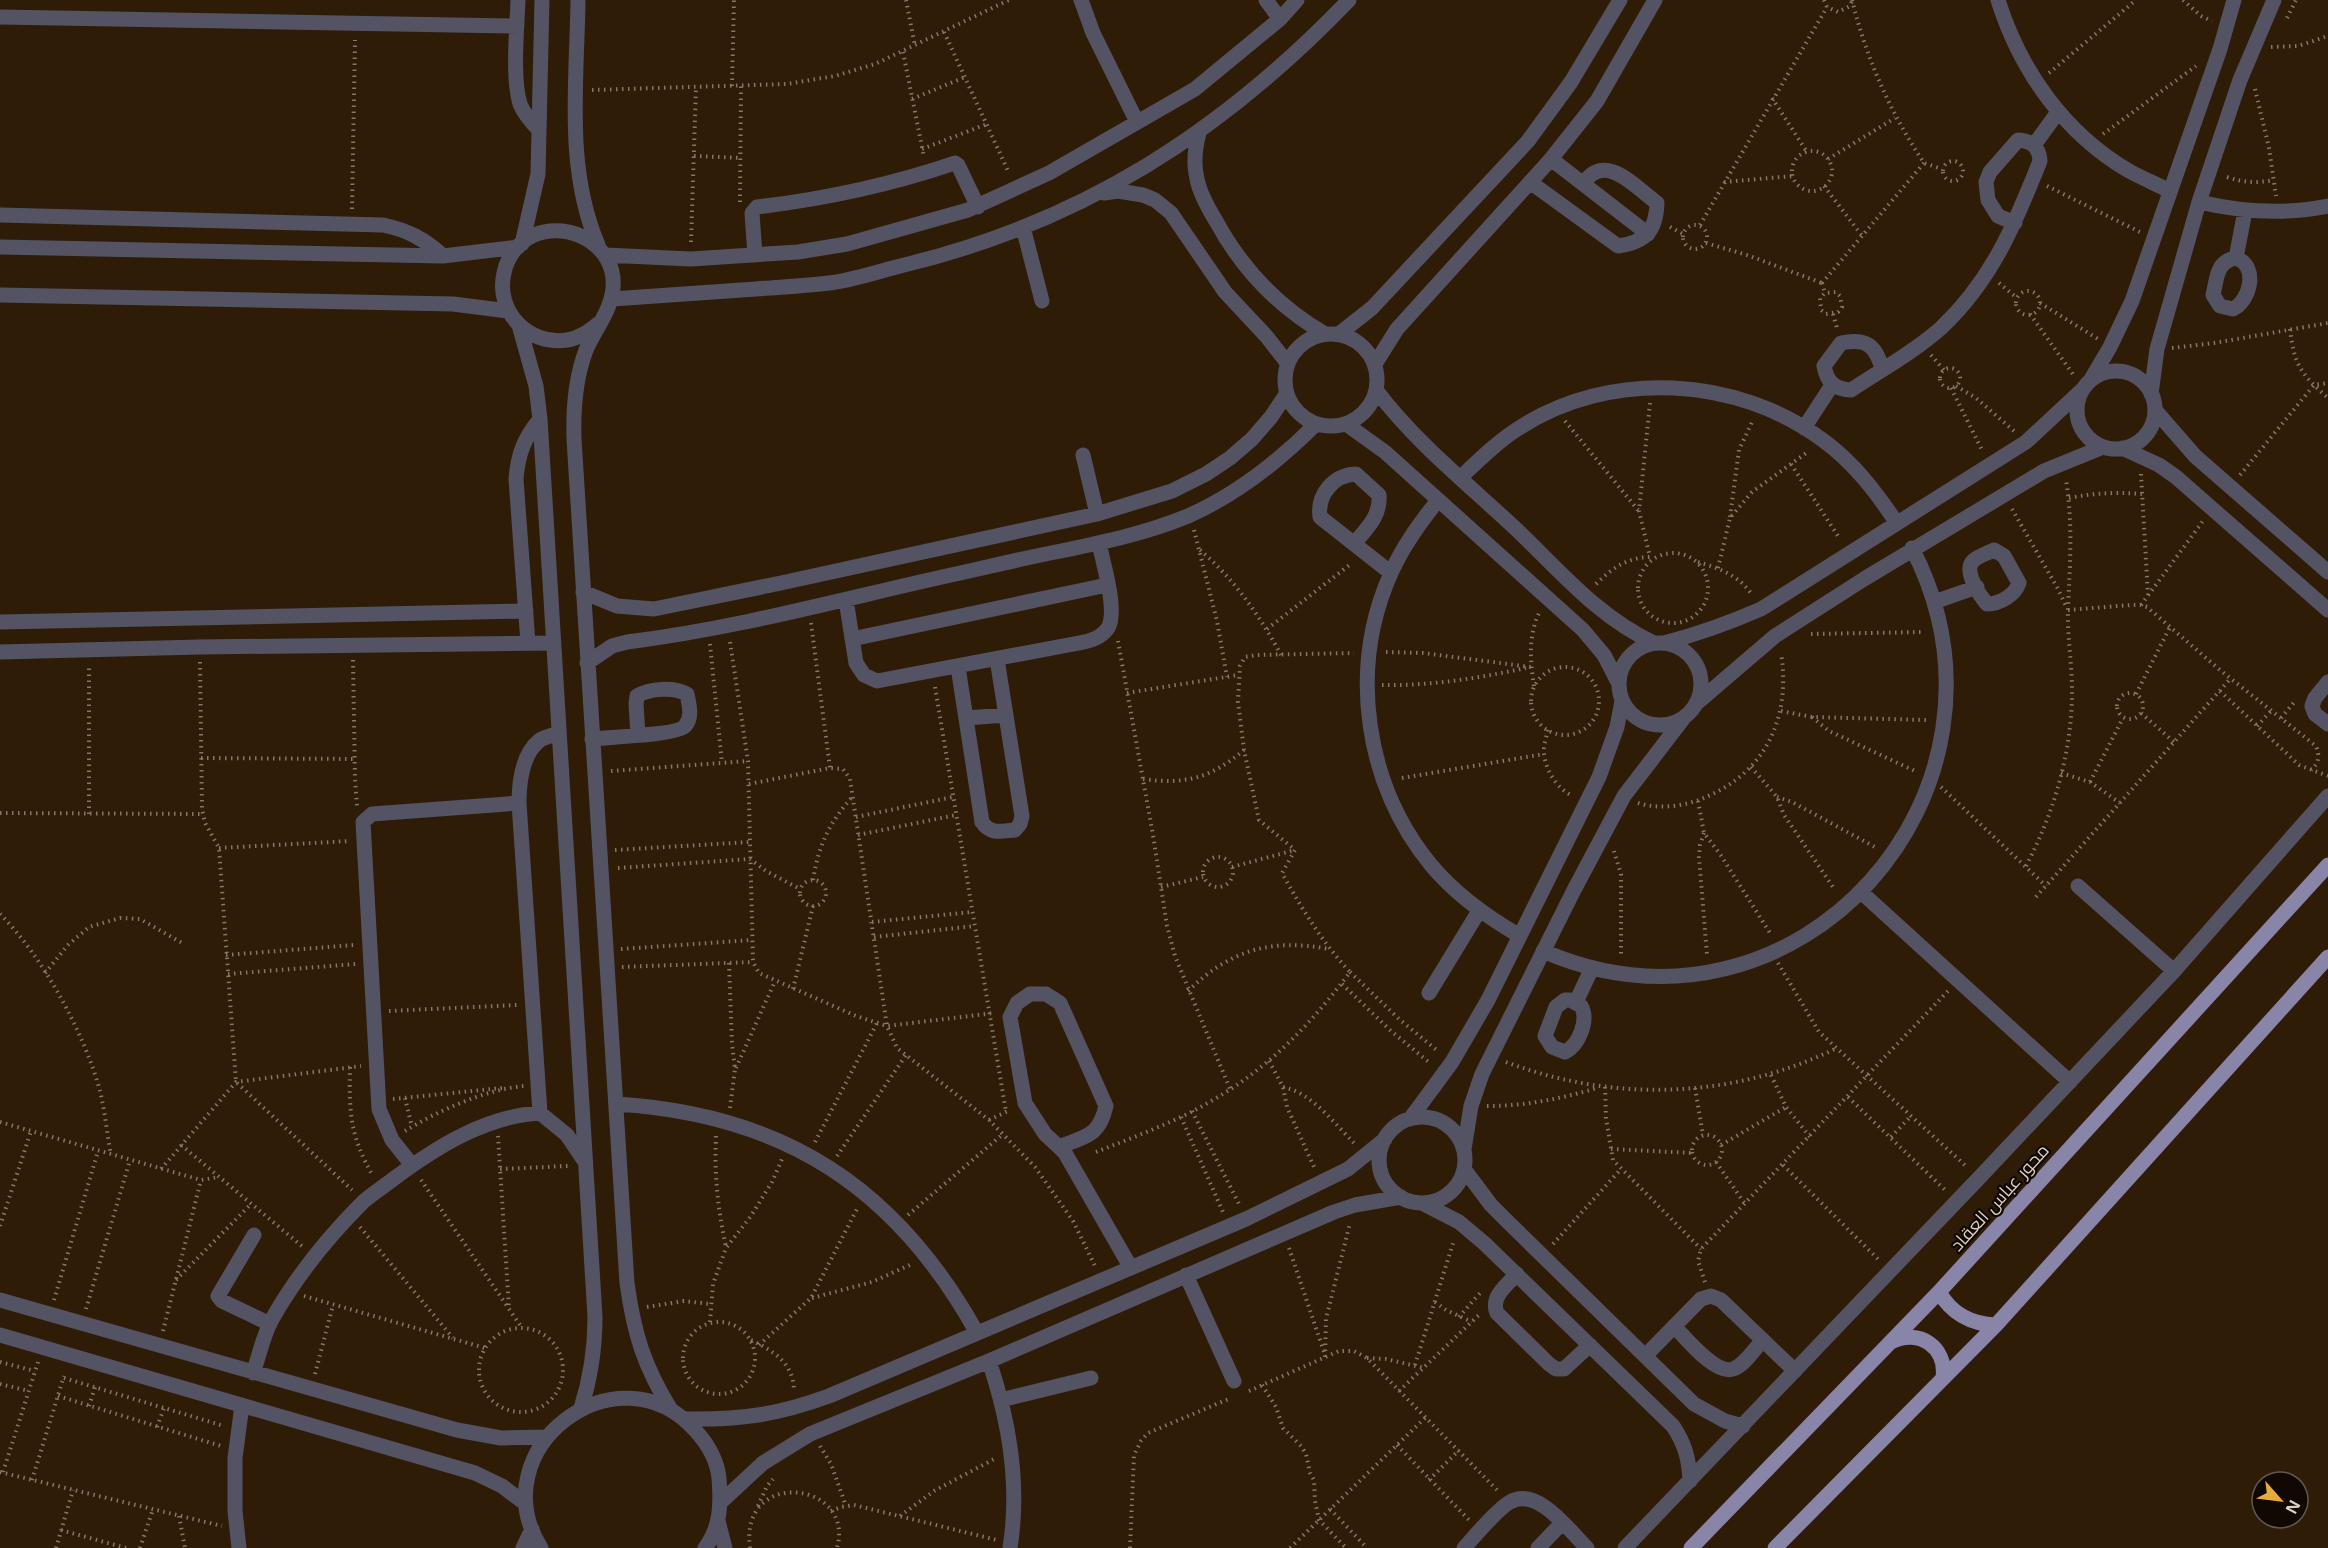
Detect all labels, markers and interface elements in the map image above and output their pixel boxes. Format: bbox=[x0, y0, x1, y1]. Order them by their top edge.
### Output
street label: محور عباس العقاد bbox=[1944, 1138, 2054, 1256]
north arrow bbox=[2250, 1470, 2310, 1530]
text: N bbox=[2280, 1496, 2306, 1518]

